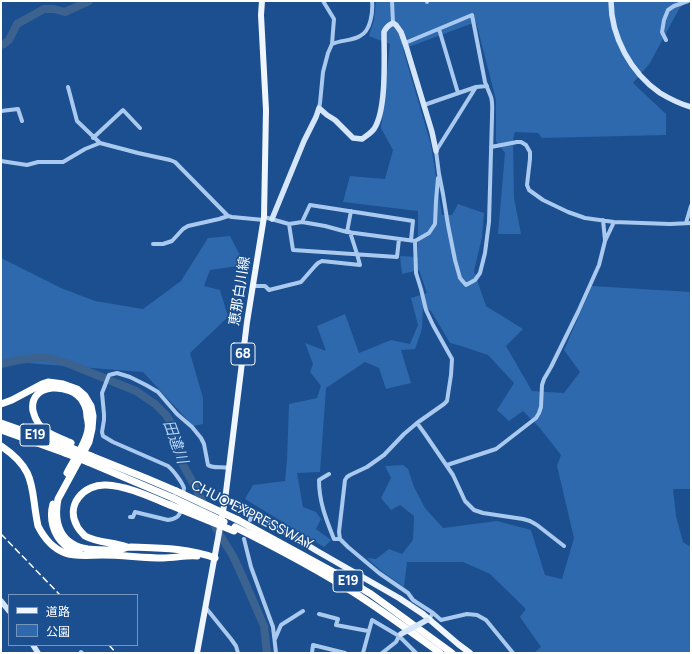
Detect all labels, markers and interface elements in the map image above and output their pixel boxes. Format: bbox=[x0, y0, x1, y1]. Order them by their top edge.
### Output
street label: 恵那白川線 bbox=[226, 255, 254, 327]
road number: 68 bbox=[231, 343, 255, 365]
water label: 田違川 bbox=[159, 418, 191, 466]
road number: E19 bbox=[20, 424, 50, 446]
street label: CHUO EXPRESSWAY bbox=[188, 477, 316, 553]
road number: E19 bbox=[333, 570, 363, 592]
legend bbox=[8, 594, 138, 646]
text: 道路 bbox=[46, 605, 70, 619]
text: 公園 bbox=[46, 625, 70, 639]

